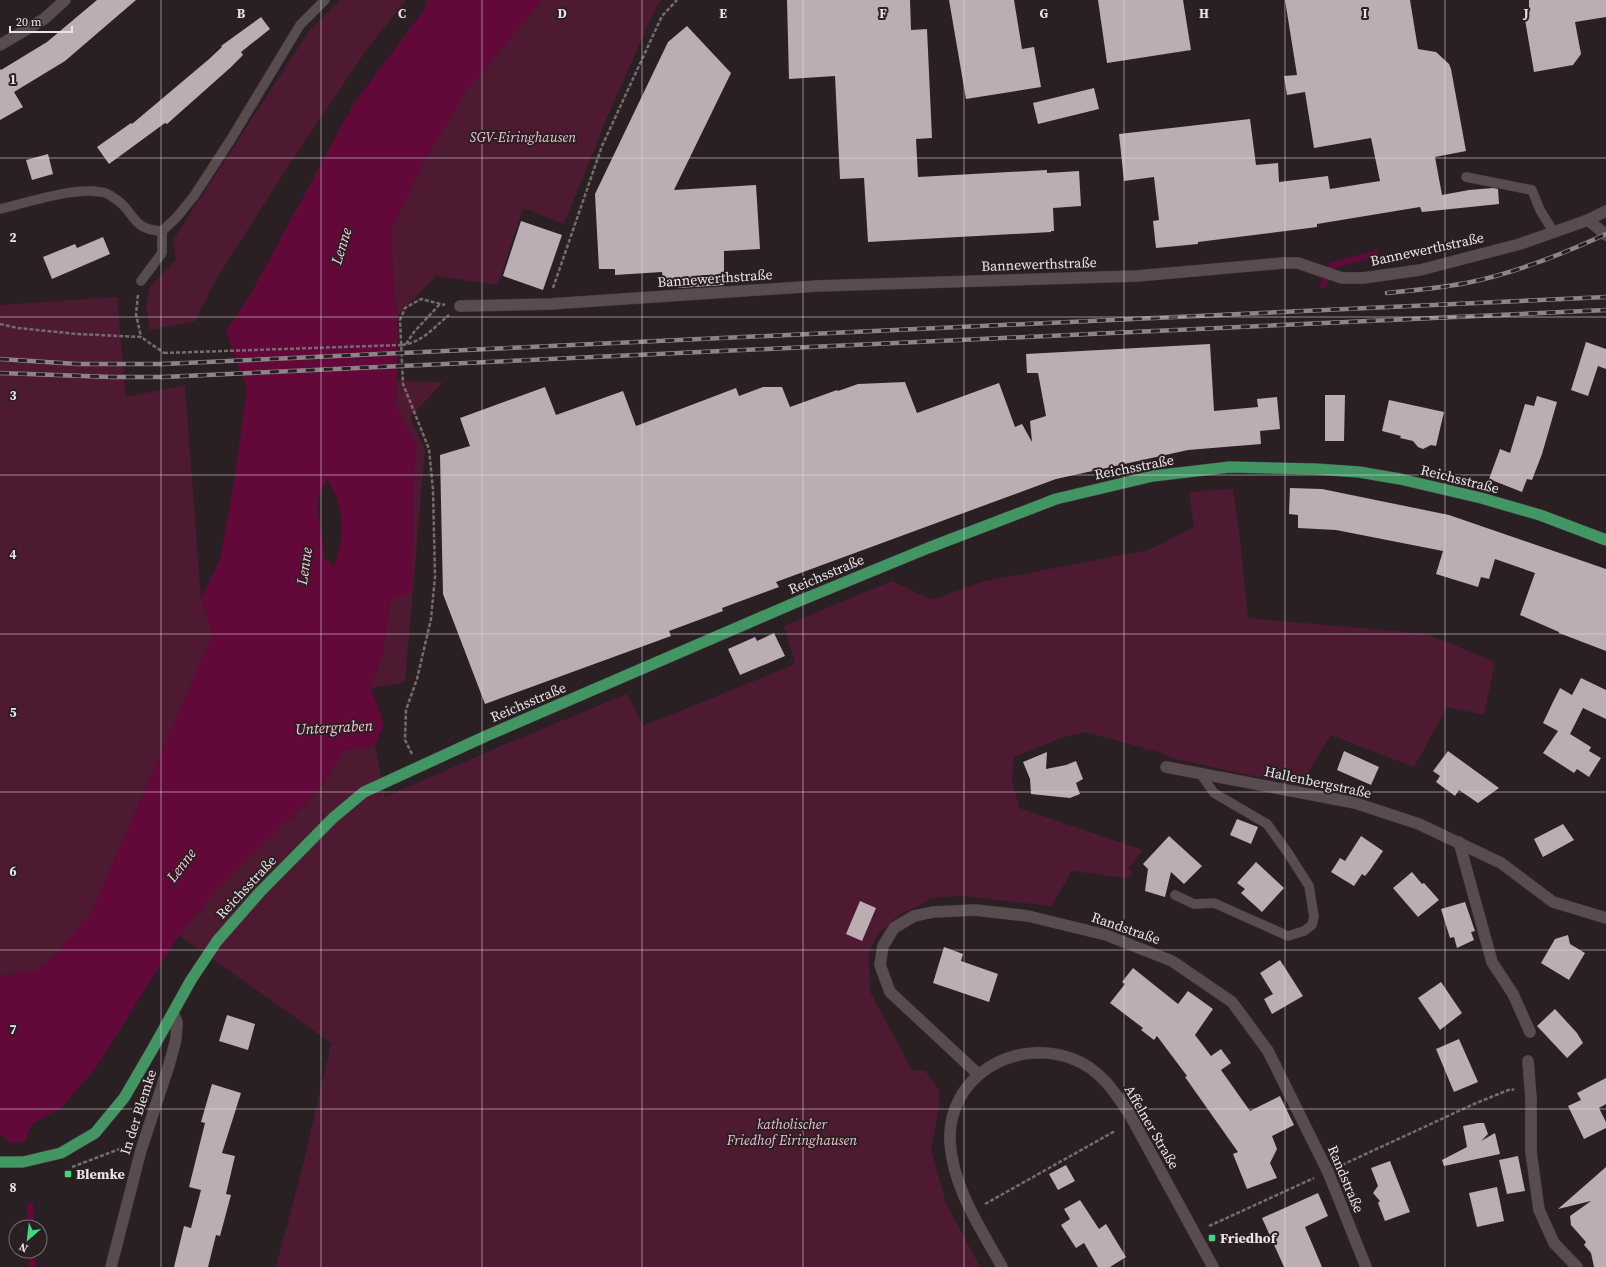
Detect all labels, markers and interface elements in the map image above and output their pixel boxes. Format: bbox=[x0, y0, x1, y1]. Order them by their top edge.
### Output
text: B bbox=[237, 5, 246, 22]
text: C bbox=[398, 5, 406, 22]
text: D bbox=[557, 5, 567, 22]
text: E bbox=[719, 5, 727, 22]
text: F bbox=[879, 5, 887, 22]
text: G bbox=[1040, 5, 1049, 22]
text: H bbox=[1199, 5, 1209, 22]
text: I bbox=[1362, 5, 1368, 22]
text: J bbox=[1522, 5, 1529, 22]
scale bar bbox=[10, 8, 72, 34]
text: 20 m bbox=[16, 14, 42, 30]
text: 1 bbox=[9, 71, 17, 88]
park label: SGV-Eiringhausen bbox=[470, 127, 576, 147]
water label: Lenne bbox=[325, 225, 357, 268]
street label: Bannewerthstraße bbox=[1368, 227, 1486, 271]
text: 2 bbox=[9, 229, 17, 246]
street label: Bannewerthstraße bbox=[981, 252, 1097, 276]
street label: Bannewerthstraße bbox=[657, 264, 773, 292]
text: 3 bbox=[9, 387, 17, 404]
street label: Reichsstraße bbox=[1093, 450, 1175, 484]
street label: Reichsstraße bbox=[1419, 460, 1501, 498]
text: 4 bbox=[9, 546, 17, 563]
water label: Lenne bbox=[291, 546, 317, 587]
street label: Reichsstraße bbox=[785, 549, 867, 599]
street label: Reichsstraße bbox=[487, 677, 569, 727]
text: 5 bbox=[9, 704, 17, 721]
water label: Untergraben bbox=[295, 714, 374, 740]
street label: Hallenbergstraße bbox=[1263, 761, 1373, 803]
water label: Lenne bbox=[161, 844, 201, 887]
street label: Reichsstraße bbox=[211, 851, 281, 923]
text: 6 bbox=[9, 863, 17, 880]
street label: Randstraße bbox=[1089, 907, 1163, 949]
text: 7 bbox=[9, 1021, 17, 1038]
street label: In der Blemke bbox=[115, 1067, 161, 1157]
street label: Affelner Straße bbox=[1120, 1081, 1184, 1173]
park label: katholischer Friedhof Eiringhausen bbox=[726, 1114, 857, 1150]
street label: Randstraße bbox=[1323, 1142, 1369, 1216]
place label: Blemke bbox=[76, 1164, 125, 1184]
marker: Blemke bbox=[63, 1169, 73, 1179]
text: 8 bbox=[9, 1179, 17, 1196]
north arrow bbox=[8, 1219, 48, 1259]
place label: Friedhof bbox=[1220, 1228, 1278, 1248]
marker: Friedhof bbox=[1207, 1233, 1217, 1243]
text: N bbox=[16, 1239, 31, 1256]

